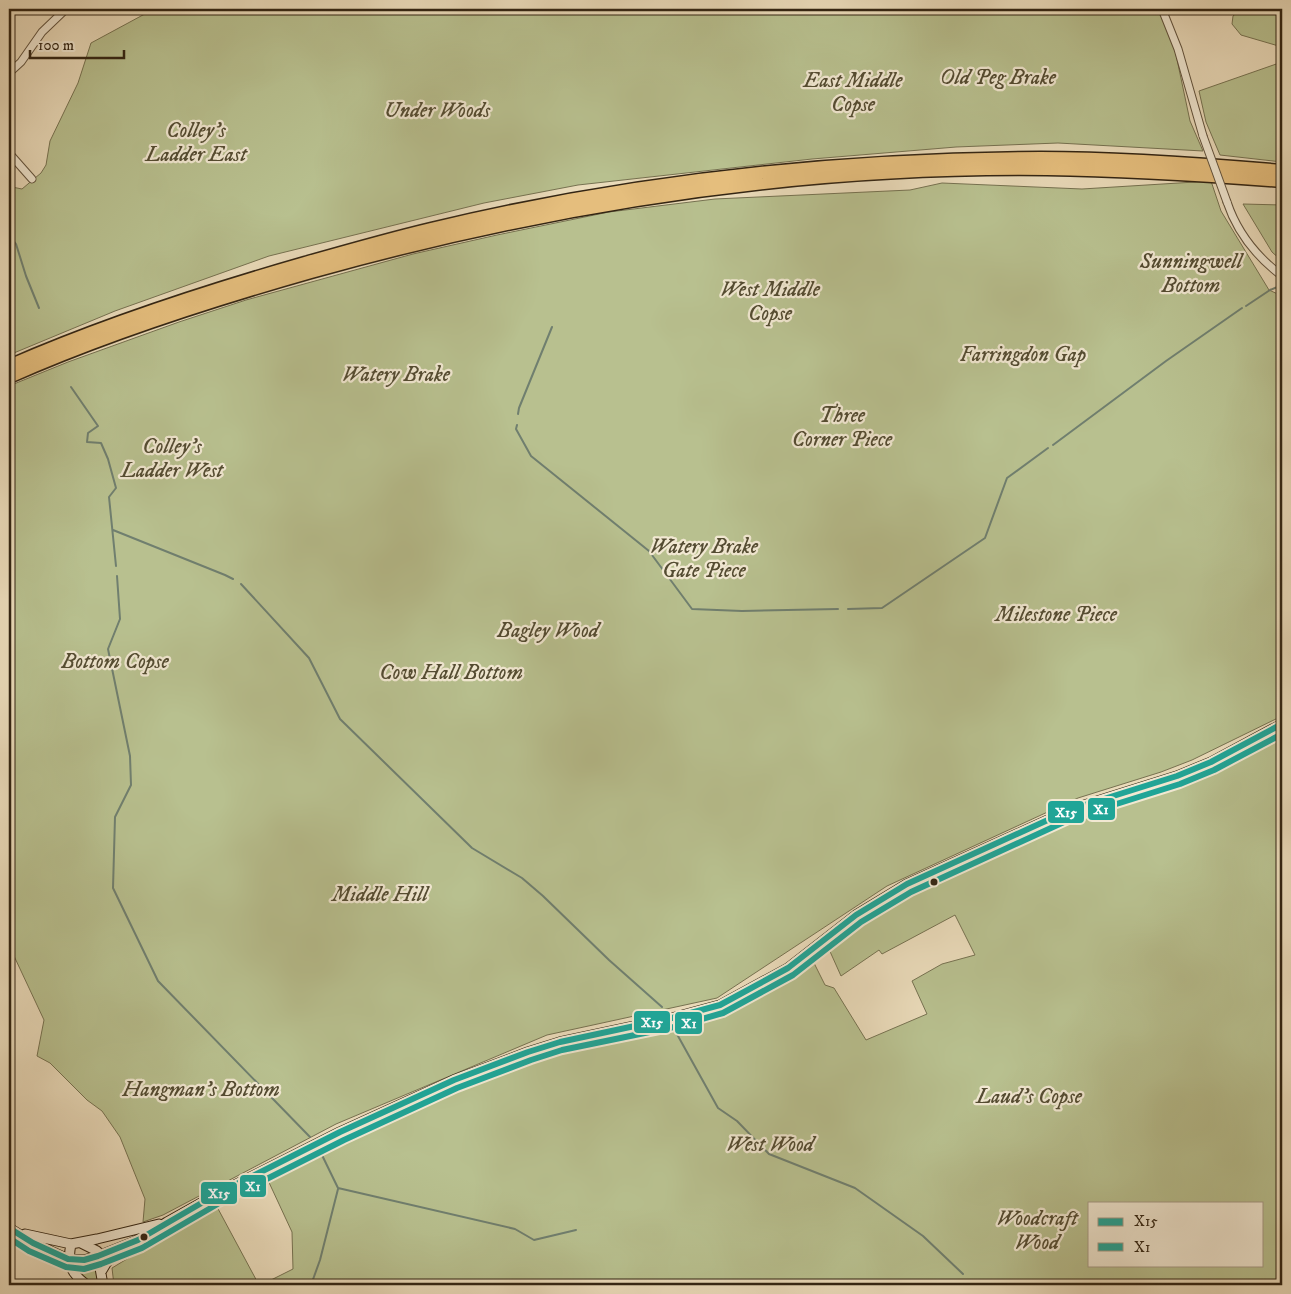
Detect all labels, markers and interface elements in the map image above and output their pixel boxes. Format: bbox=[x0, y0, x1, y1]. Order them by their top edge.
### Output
scale bar bbox=[30, 28, 124, 60]
text: 100 m bbox=[38, 36, 74, 55]
park label: Old Peg Brake bbox=[940, 65, 1057, 91]
park label: East Middle Copse bbox=[803, 68, 903, 118]
park label: Under Woods bbox=[384, 98, 491, 124]
park label: Colley's Ladder East bbox=[144, 118, 248, 168]
park label: Sunningwell Bottom bbox=[1139, 249, 1245, 299]
park label: West Middle Copse bbox=[720, 277, 821, 327]
park label: Farringdon Gap bbox=[960, 342, 1086, 368]
park label: Watery Brake bbox=[342, 362, 451, 388]
park label: Three Corner Piece bbox=[792, 403, 893, 453]
park label: Colley's Ladder West bbox=[120, 434, 225, 484]
park label: Watery Brake Gate Piece bbox=[650, 534, 759, 584]
park label: Milestone Piece bbox=[993, 602, 1118, 628]
park label: Bagley Wood bbox=[496, 618, 602, 644]
park label: Bottom Copse bbox=[60, 649, 169, 675]
park label: Cow Hall Bottom bbox=[379, 660, 523, 686]
line badge: X1 bbox=[1087, 797, 1116, 821]
line badge: X15 bbox=[1047, 800, 1085, 824]
text: X1 bbox=[1093, 801, 1109, 819]
text: X15 bbox=[1055, 804, 1077, 822]
unlabelled marker bbox=[929, 877, 939, 887]
park label: Middle Hill bbox=[330, 882, 431, 908]
line badge: X15 bbox=[633, 1010, 671, 1034]
line badge: X1 bbox=[674, 1011, 703, 1035]
text: X15 bbox=[641, 1014, 663, 1032]
text: X1 bbox=[681, 1015, 697, 1033]
park label: Hangman's Bottom bbox=[121, 1077, 280, 1103]
park label: Laud's Copse bbox=[975, 1084, 1083, 1110]
park label: West Wood bbox=[726, 1132, 817, 1158]
line badge: X1 bbox=[239, 1174, 267, 1198]
text: X1 bbox=[245, 1178, 261, 1196]
line badge: X15 bbox=[200, 1181, 238, 1205]
text: X15 bbox=[208, 1185, 230, 1203]
legend bbox=[1088, 1202, 1264, 1266]
park label: Woodcraft Wood bbox=[996, 1206, 1079, 1256]
text: X15 bbox=[1134, 1212, 1158, 1231]
unlabelled marker bbox=[139, 1232, 149, 1242]
text: X1 bbox=[1134, 1238, 1150, 1257]

